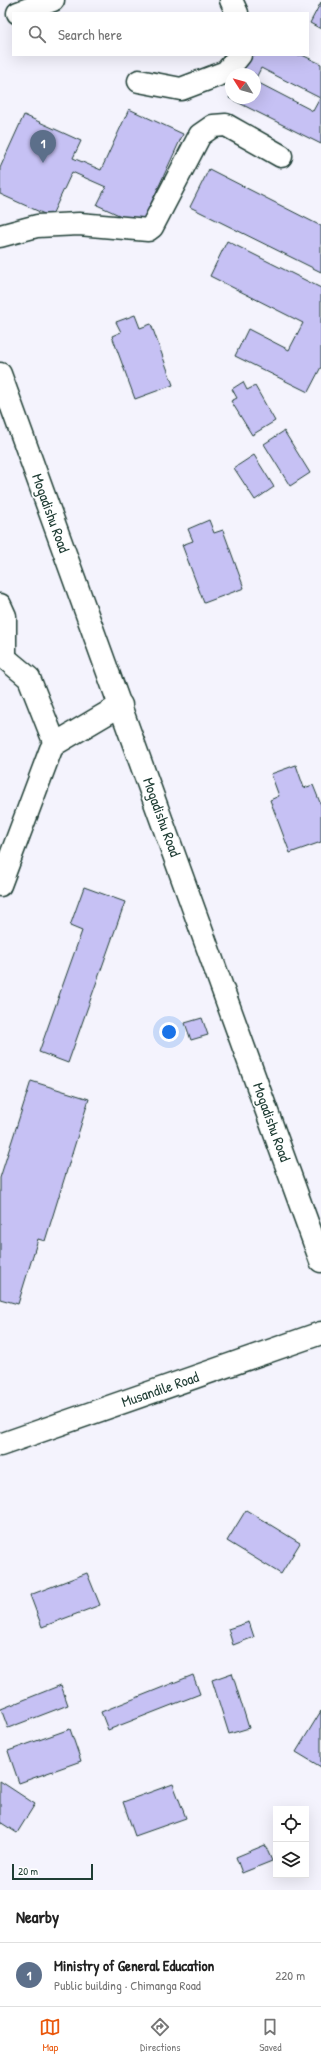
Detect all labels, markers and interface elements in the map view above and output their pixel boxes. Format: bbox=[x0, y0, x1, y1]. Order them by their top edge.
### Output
search box bbox=[12, 12, 309, 56]
icon: search bbox=[26, 23, 48, 45]
text: Search here bbox=[58, 24, 122, 45]
north arrow bbox=[225, 68, 261, 104]
pin: 1 bbox=[30, 130, 56, 163]
street label: Mogadishu Road bbox=[27, 470, 75, 556]
street label: Mogadishu Road bbox=[138, 774, 186, 860]
your location bbox=[159, 1022, 179, 1042]
street label: Mogadishu Road bbox=[248, 1079, 296, 1165]
street label: Musandile Road bbox=[118, 1366, 202, 1412]
map controls bbox=[273, 1806, 309, 1878]
button: locate bbox=[273, 1806, 309, 1842]
button: layers bbox=[273, 1842, 309, 1878]
scale bar bbox=[12, 1862, 93, 1881]
text: 20 m bbox=[18, 1864, 38, 1878]
text: Nearby bbox=[16, 1905, 59, 1928]
text: Ministry of General Education bbox=[54, 1955, 214, 1976]
text: 1 bbox=[27, 1966, 31, 1984]
text: 220 m bbox=[275, 1966, 305, 1984]
text: Public building · Chimanga Road bbox=[54, 1976, 201, 1994]
tab: Map bbox=[39, 2016, 61, 2054]
tab: Directions bbox=[140, 2016, 181, 2054]
tab: Saved bbox=[259, 2016, 282, 2054]

